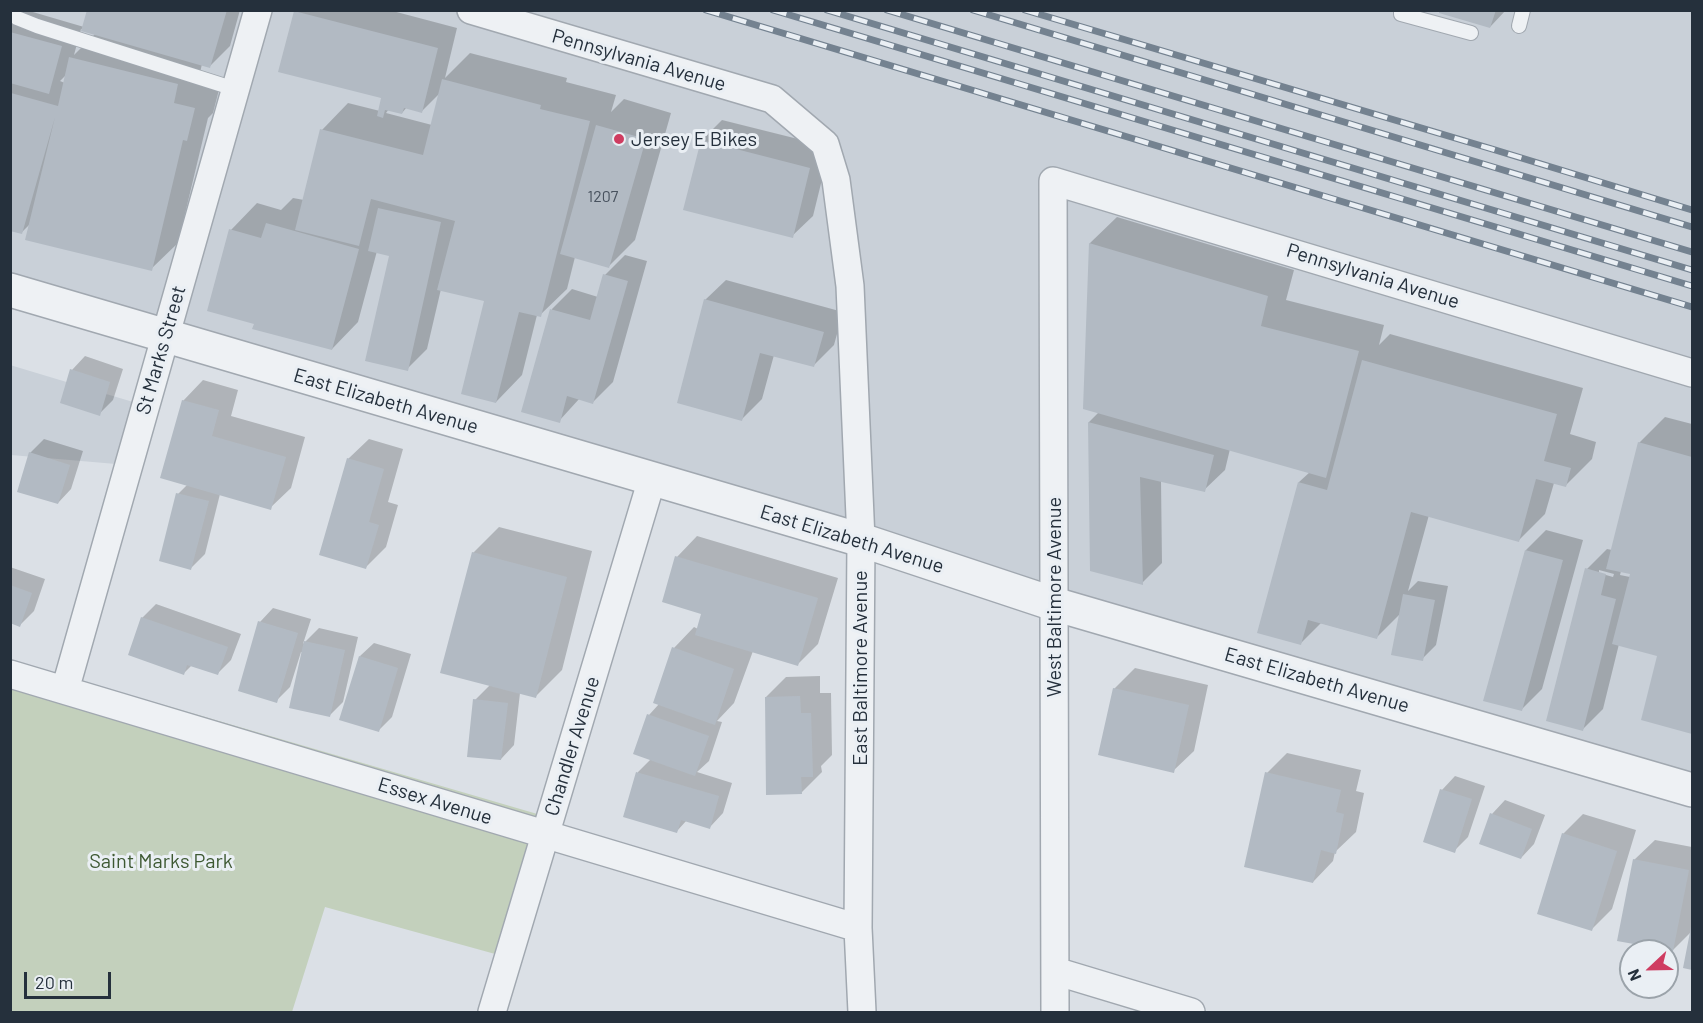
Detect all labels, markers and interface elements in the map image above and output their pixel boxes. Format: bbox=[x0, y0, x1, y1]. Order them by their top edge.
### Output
street label: Pennsylvania Avenue bbox=[549, 24, 729, 96]
place label: Jersey E Bikes bbox=[631, 127, 757, 151]
marker: Jersey E Bikes bbox=[612, 132, 626, 146]
house number: 1207 bbox=[588, 187, 618, 207]
street label: Pennsylvania Avenue bbox=[1284, 238, 1462, 314]
street label: St Marks Street bbox=[131, 283, 191, 417]
street label: East Elizabeth Avenue bbox=[291, 363, 481, 439]
street label: West Baltimore Avenue bbox=[1042, 497, 1066, 697]
street label: East Elizabeth Avenue bbox=[757, 500, 947, 578]
street label: East Baltimore Avenue bbox=[848, 570, 872, 766]
street label: East Elizabeth Avenue bbox=[1222, 642, 1412, 718]
street label: Chandler Avenue bbox=[539, 673, 605, 819]
street label: Essex Avenue bbox=[375, 772, 495, 830]
park label: Saint Marks Park bbox=[89, 849, 233, 873]
north arrow bbox=[1619, 939, 1679, 999]
scale bar bbox=[27, 960, 114, 998]
text: N bbox=[1623, 967, 1645, 984]
text: 20 m bbox=[35, 971, 73, 993]

